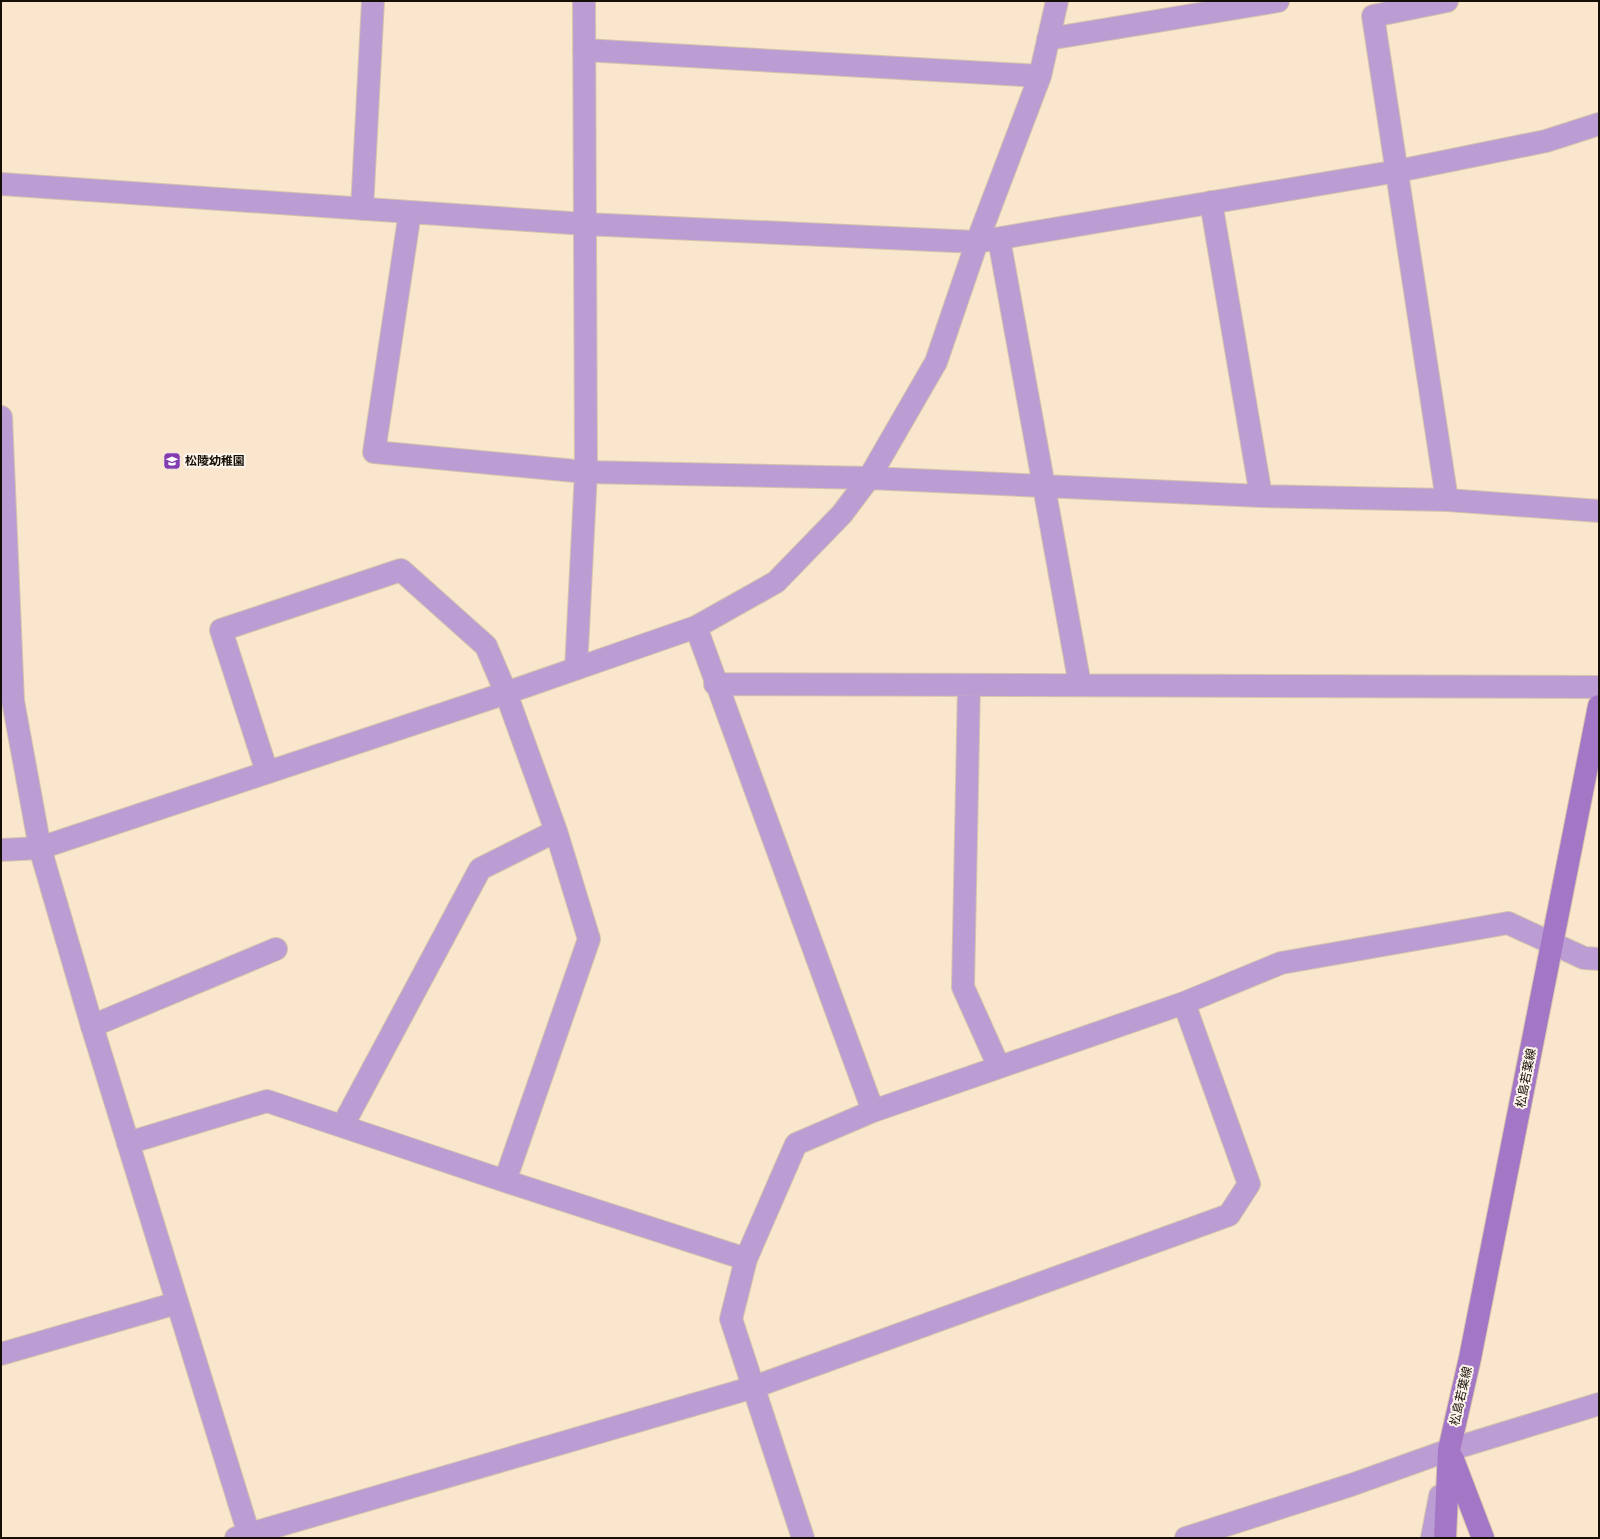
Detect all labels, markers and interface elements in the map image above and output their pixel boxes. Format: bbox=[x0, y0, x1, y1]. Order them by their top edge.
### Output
school or university icon: 松陵幼稚園 bbox=[162, 451, 182, 471]
place label: 松陵幼稚園 bbox=[185, 454, 245, 468]
street label: 松島若葉線 bbox=[1513, 1047, 1539, 1109]
street label: 松島若葉線 bbox=[1447, 1365, 1475, 1427]

